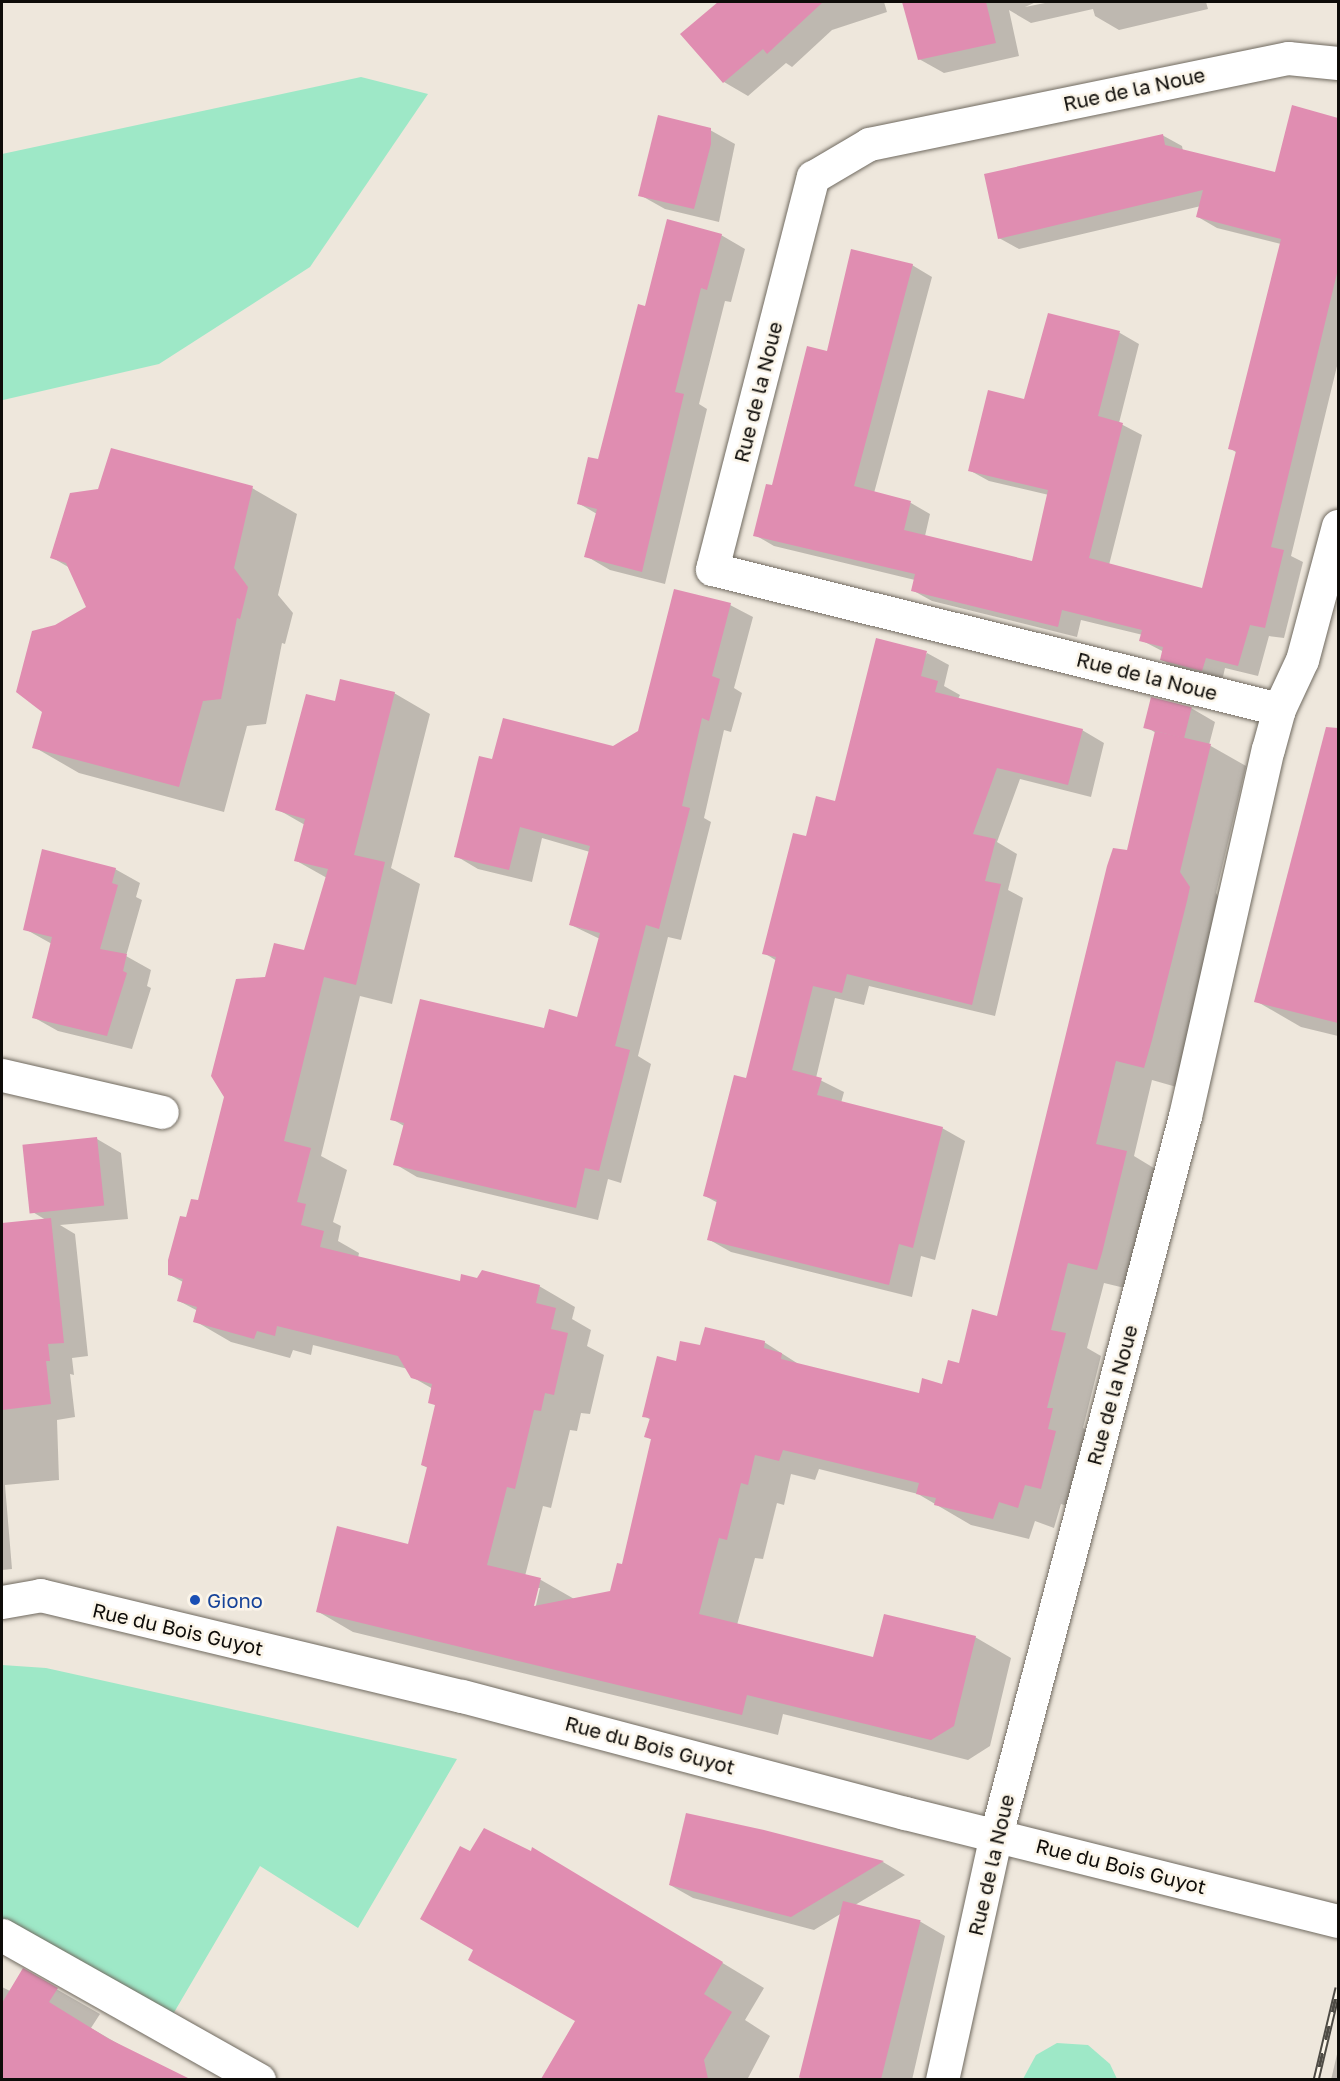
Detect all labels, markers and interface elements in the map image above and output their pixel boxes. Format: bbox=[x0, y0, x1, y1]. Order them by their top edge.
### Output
street label: Rue de la Noue bbox=[1061, 62, 1207, 116]
street label: Rue de la Noue bbox=[729, 319, 787, 465]
street label: Rue de la Noue bbox=[1074, 647, 1220, 705]
street label: Rue de la Noue bbox=[1082, 1322, 1142, 1468]
place label: Giono bbox=[207, 1588, 263, 1612]
marker: Giono bbox=[188, 1593, 202, 1607]
street label: Rue du Bois Guyot bbox=[90, 1598, 266, 1660]
street label: Rue du Bois Guyot bbox=[563, 1711, 737, 1779]
street label: Rue de la Noue bbox=[963, 1792, 1019, 1938]
street label: Rue du Bois Guyot bbox=[1033, 1833, 1209, 1899]

